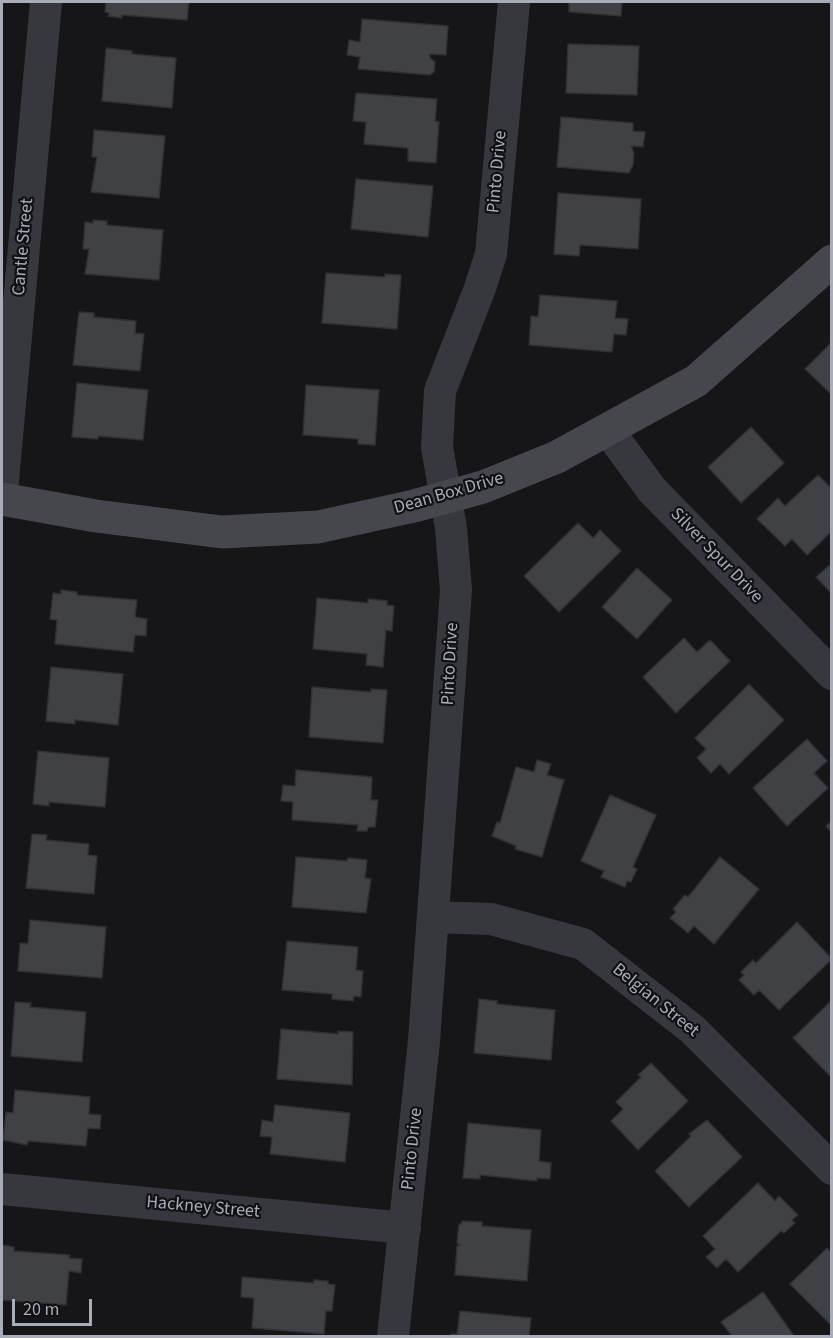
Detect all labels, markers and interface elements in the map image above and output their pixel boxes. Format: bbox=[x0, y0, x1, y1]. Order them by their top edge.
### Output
street label: Pinto Drive bbox=[484, 130, 512, 214]
street label: Cantle Street bbox=[9, 197, 39, 297]
street label: Dean Box Drive bbox=[392, 468, 506, 520]
street label: Silver Spur Drive bbox=[665, 504, 767, 608]
street label: Pinto Drive bbox=[438, 622, 464, 706]
street label: Belgian Street bbox=[607, 959, 703, 1043]
street label: Pinto Drive bbox=[398, 1107, 428, 1191]
street label: Hackney Street bbox=[145, 1192, 261, 1224]
scale bar bbox=[15, 1287, 94, 1325]
text: 20 m bbox=[23, 1297, 59, 1322]

